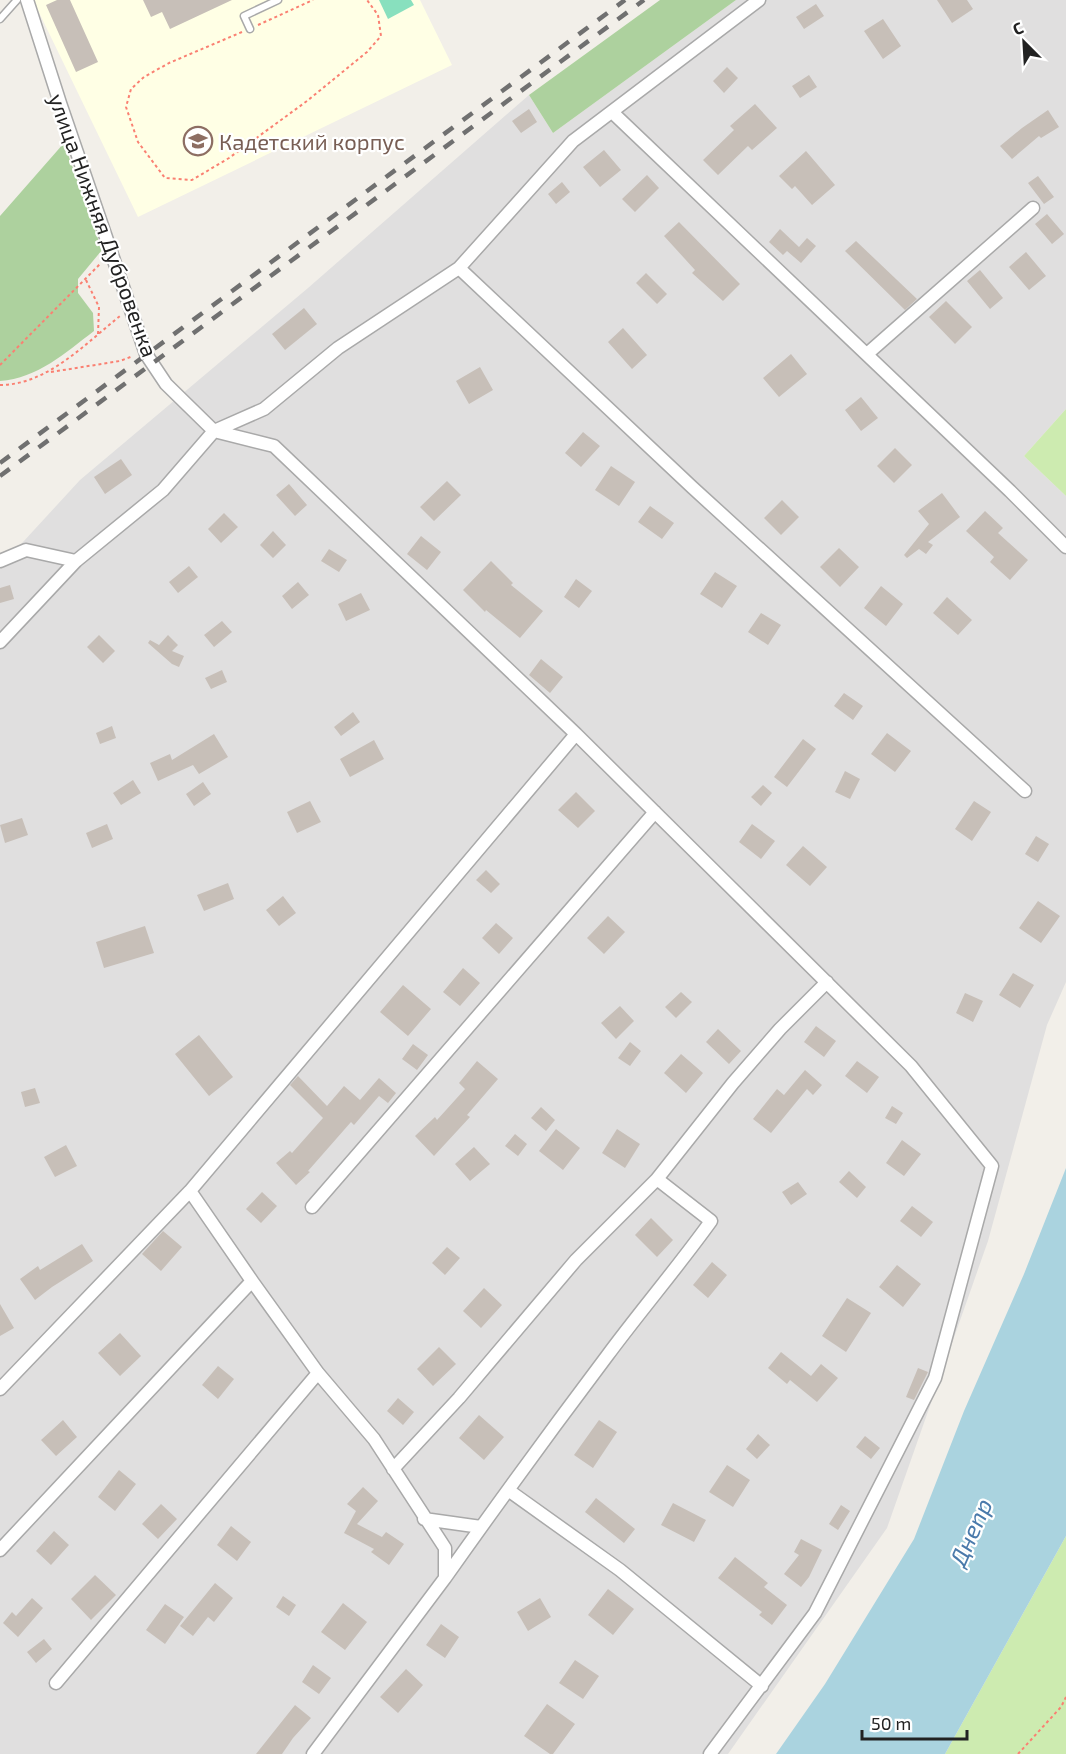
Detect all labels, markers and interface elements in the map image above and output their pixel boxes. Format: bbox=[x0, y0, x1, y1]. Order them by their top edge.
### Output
north arrow bbox=[994, 12, 1054, 72]
text: С bbox=[1010, 17, 1026, 38]
street label: улица Нижняя Дубровенка bbox=[43, 90, 164, 361]
school or university icon: Кадетский корпус bbox=[182, 125, 214, 157]
place label: Кадетский корпус bbox=[219, 128, 405, 155]
water label: Днепр bbox=[942, 1494, 998, 1571]
scale bar bbox=[862, 1703, 967, 1741]
text: 50 m bbox=[871, 1712, 911, 1734]

